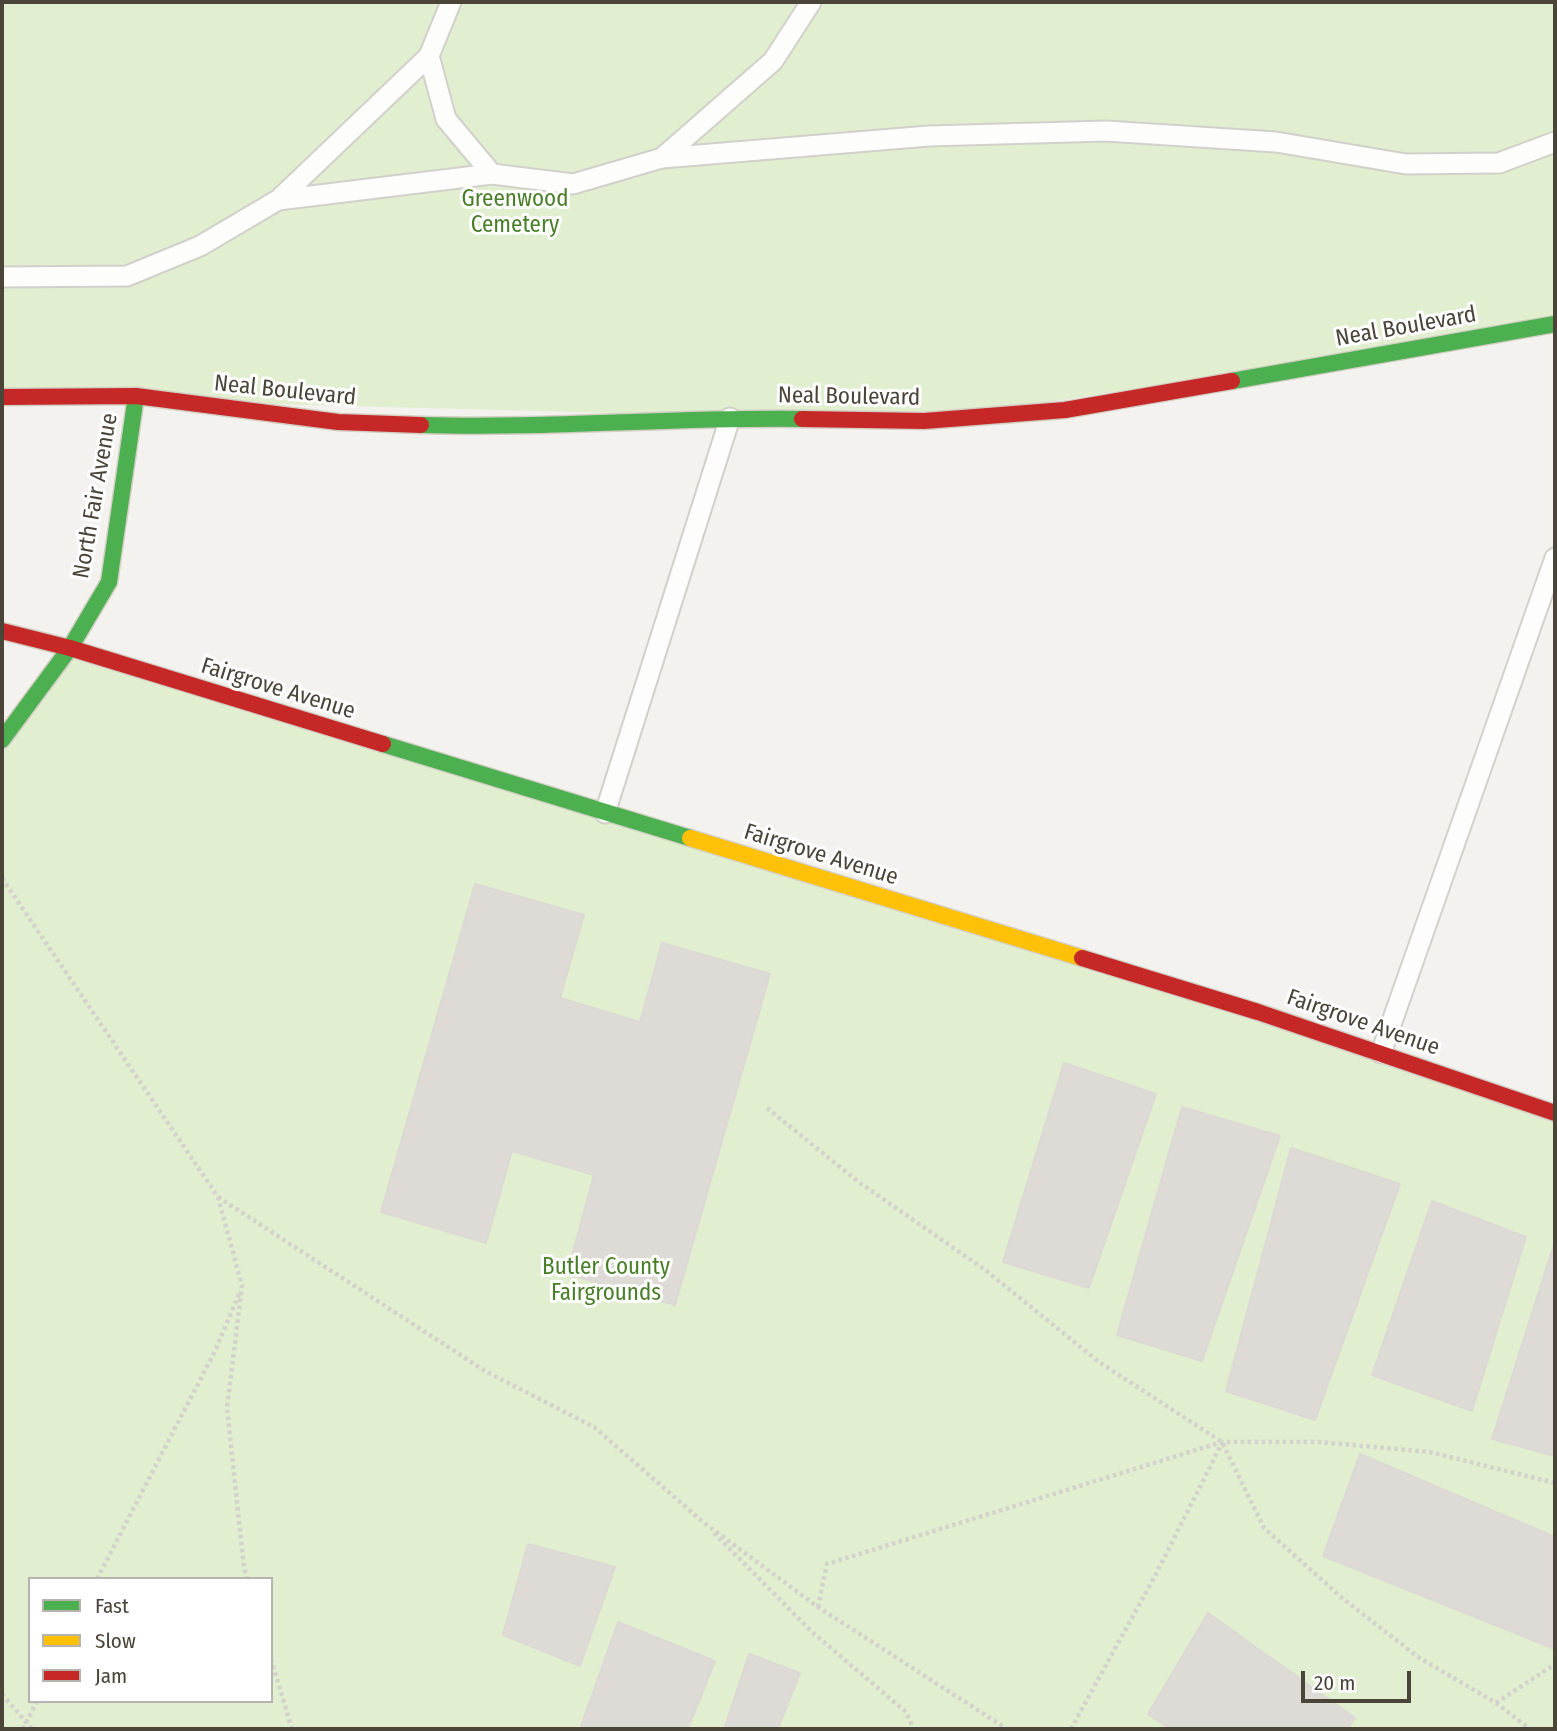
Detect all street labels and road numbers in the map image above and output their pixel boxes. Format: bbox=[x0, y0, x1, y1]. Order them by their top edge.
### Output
street label: Neal Boulevard bbox=[1333, 301, 1479, 353]
street label: Neal Boulevard bbox=[213, 370, 357, 412]
street label: Neal Boulevard bbox=[778, 382, 920, 412]
street label: North Fair Avenue bbox=[68, 411, 124, 581]
street label: Fairgrove Avenue bbox=[198, 652, 358, 726]
street label: Fairgrove Avenue bbox=[741, 818, 901, 892]
street label: Fairgrove Avenue bbox=[1283, 984, 1443, 1062]

